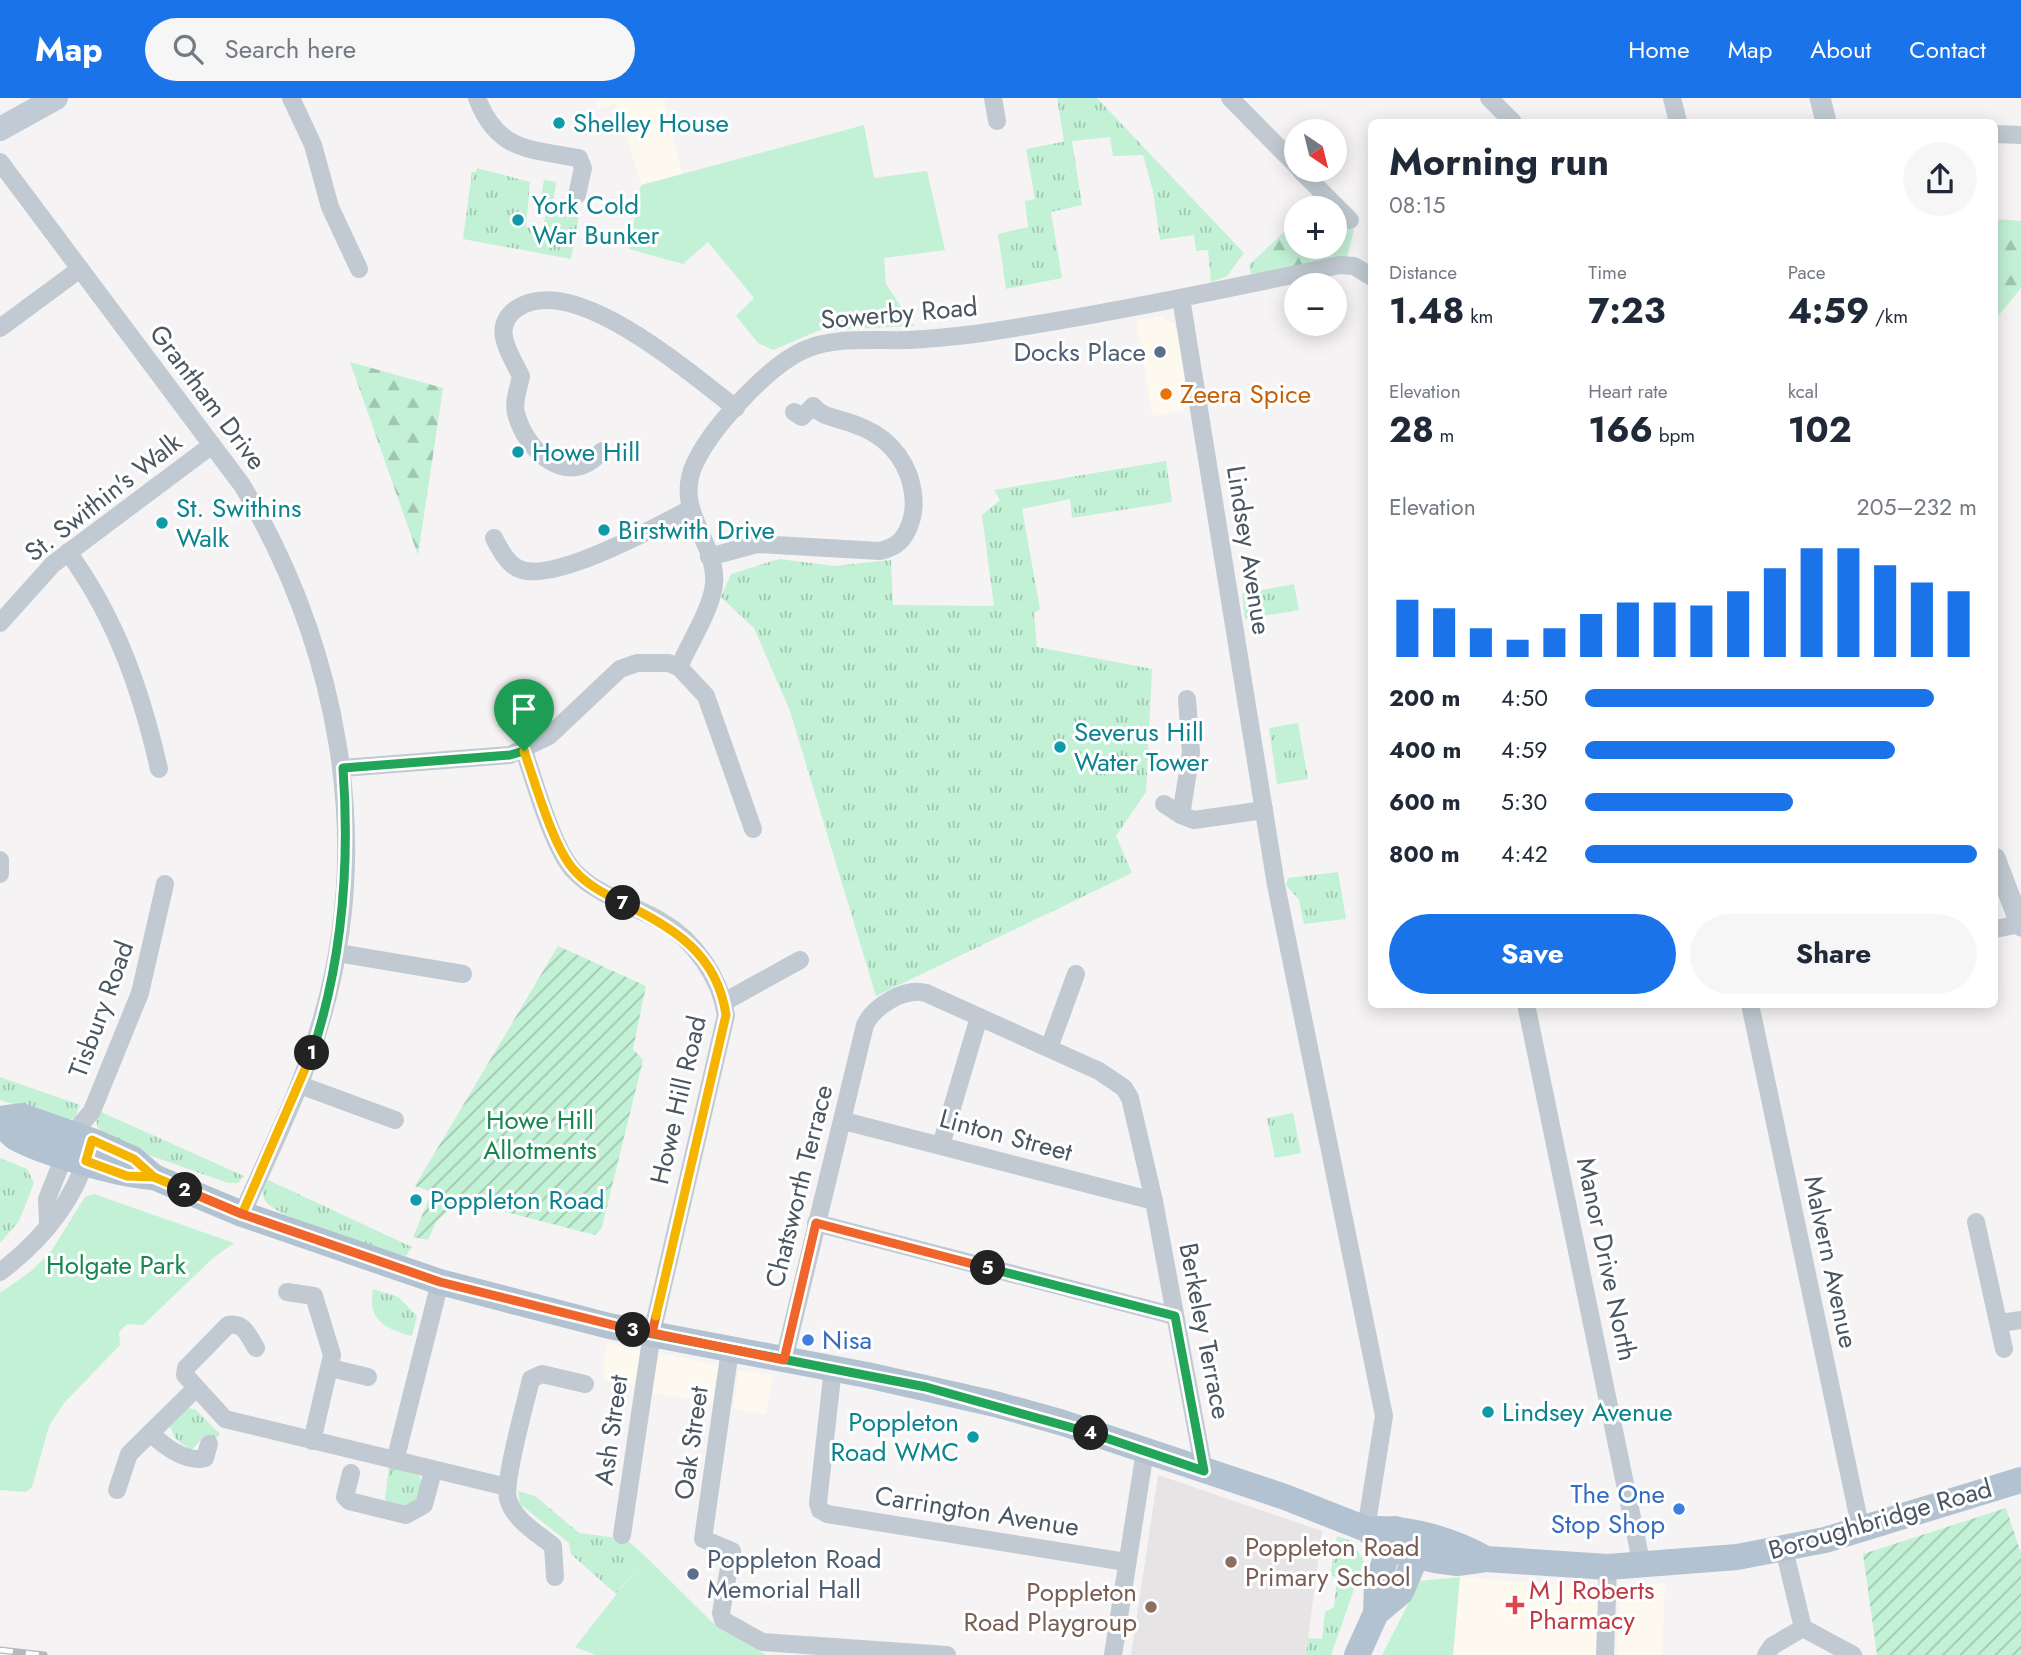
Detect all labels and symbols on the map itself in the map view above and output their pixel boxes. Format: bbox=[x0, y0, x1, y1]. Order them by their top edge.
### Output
place label: Shelley House bbox=[573, 104, 729, 142]
marker: Shelley House bbox=[551, 115, 567, 131]
north arrow bbox=[1284, 119, 1348, 182]
place label: York Cold War Bunker bbox=[532, 186, 660, 254]
marker: York Cold War Bunker bbox=[510, 212, 526, 228]
street label: Sowerby Road bbox=[819, 287, 979, 339]
street label: Grantham Drive bbox=[141, 316, 275, 478]
place label: Docks Place bbox=[1013, 333, 1146, 371]
marker: Docks Place bbox=[1152, 344, 1168, 360]
place label: Zeera Spice bbox=[1180, 375, 1311, 413]
marker: Zeera Spice bbox=[1158, 386, 1174, 402]
street label: St. Swithin's Walk bbox=[16, 423, 190, 571]
place label: Howe Hill bbox=[532, 433, 640, 471]
marker: Howe Hill bbox=[510, 444, 526, 460]
street label: Lindsey Avenue bbox=[1217, 463, 1281, 637]
place label: St. Swithins Walk bbox=[176, 489, 302, 557]
place label: Birstwith Drive bbox=[618, 511, 775, 549]
marker: St. Swithins Walk bbox=[154, 515, 170, 531]
marker: Birstwith Drive bbox=[596, 522, 612, 538]
pin bbox=[494, 679, 554, 751]
place label: Severus Hill Water Tower bbox=[1074, 713, 1209, 781]
marker: Severus Hill Water Tower bbox=[1052, 739, 1068, 755]
pin: 7 bbox=[606, 886, 640, 920]
street label: Tisbury Road bbox=[59, 935, 143, 1083]
street label: Howe Hill Road bbox=[640, 1012, 716, 1188]
pin: 1 bbox=[294, 1035, 330, 1070]
street label: Chatsworth Terrace bbox=[755, 1081, 843, 1291]
street label: Linton Street bbox=[935, 1099, 1077, 1171]
park label: Howe Hill Allotments bbox=[483, 1101, 597, 1169]
street label: Manor Drive North bbox=[1567, 1154, 1647, 1364]
pin: 2 bbox=[168, 1172, 202, 1208]
street label: Malvern Avenue bbox=[1794, 1172, 1868, 1352]
place label: Poppleton Road bbox=[430, 1181, 605, 1219]
marker: Poppleton Road bbox=[408, 1192, 424, 1208]
street label: Berkeley Terrace bbox=[1169, 1240, 1241, 1422]
park label: Holgate Park bbox=[46, 1246, 186, 1284]
pin: 5 bbox=[970, 1250, 1006, 1286]
pin: 3 bbox=[616, 1312, 650, 1348]
place label: Nisa bbox=[822, 1321, 872, 1359]
marker: Nisa bbox=[800, 1332, 816, 1348]
street label: Ash Street bbox=[584, 1372, 638, 1488]
street label: Oak Street bbox=[664, 1383, 718, 1502]
place label: Lindsey Avenue bbox=[1502, 1393, 1673, 1431]
place label: Poppleton Road WMC bbox=[831, 1403, 959, 1471]
marker: Lindsey Avenue bbox=[1480, 1404, 1496, 1420]
pin: 4 bbox=[1074, 1416, 1108, 1450]
marker: Poppleton Road WMC bbox=[965, 1429, 981, 1445]
street label: Boroughbridge Road bbox=[1764, 1469, 1996, 1569]
place label: The One Stop Shop bbox=[1551, 1475, 1665, 1543]
street label: Carrington Avenue bbox=[872, 1476, 1082, 1546]
marker: The One Stop Shop bbox=[1671, 1501, 1687, 1517]
place label: Poppleton Road Primary School bbox=[1245, 1528, 1420, 1596]
place label: Poppleton Road Memorial Hall bbox=[707, 1540, 882, 1608]
marker: Poppleton Road Primary School bbox=[1223, 1554, 1239, 1570]
marker: Poppleton Road Memorial Hall bbox=[685, 1566, 701, 1582]
place label: M J Roberts Pharmacy bbox=[1529, 1571, 1655, 1639]
place label: Poppleton Road Playgroup bbox=[963, 1573, 1137, 1641]
marker: M J Roberts Pharmacy bbox=[1507, 1597, 1523, 1613]
marker: Poppleton Road Playgroup bbox=[1143, 1599, 1159, 1615]

